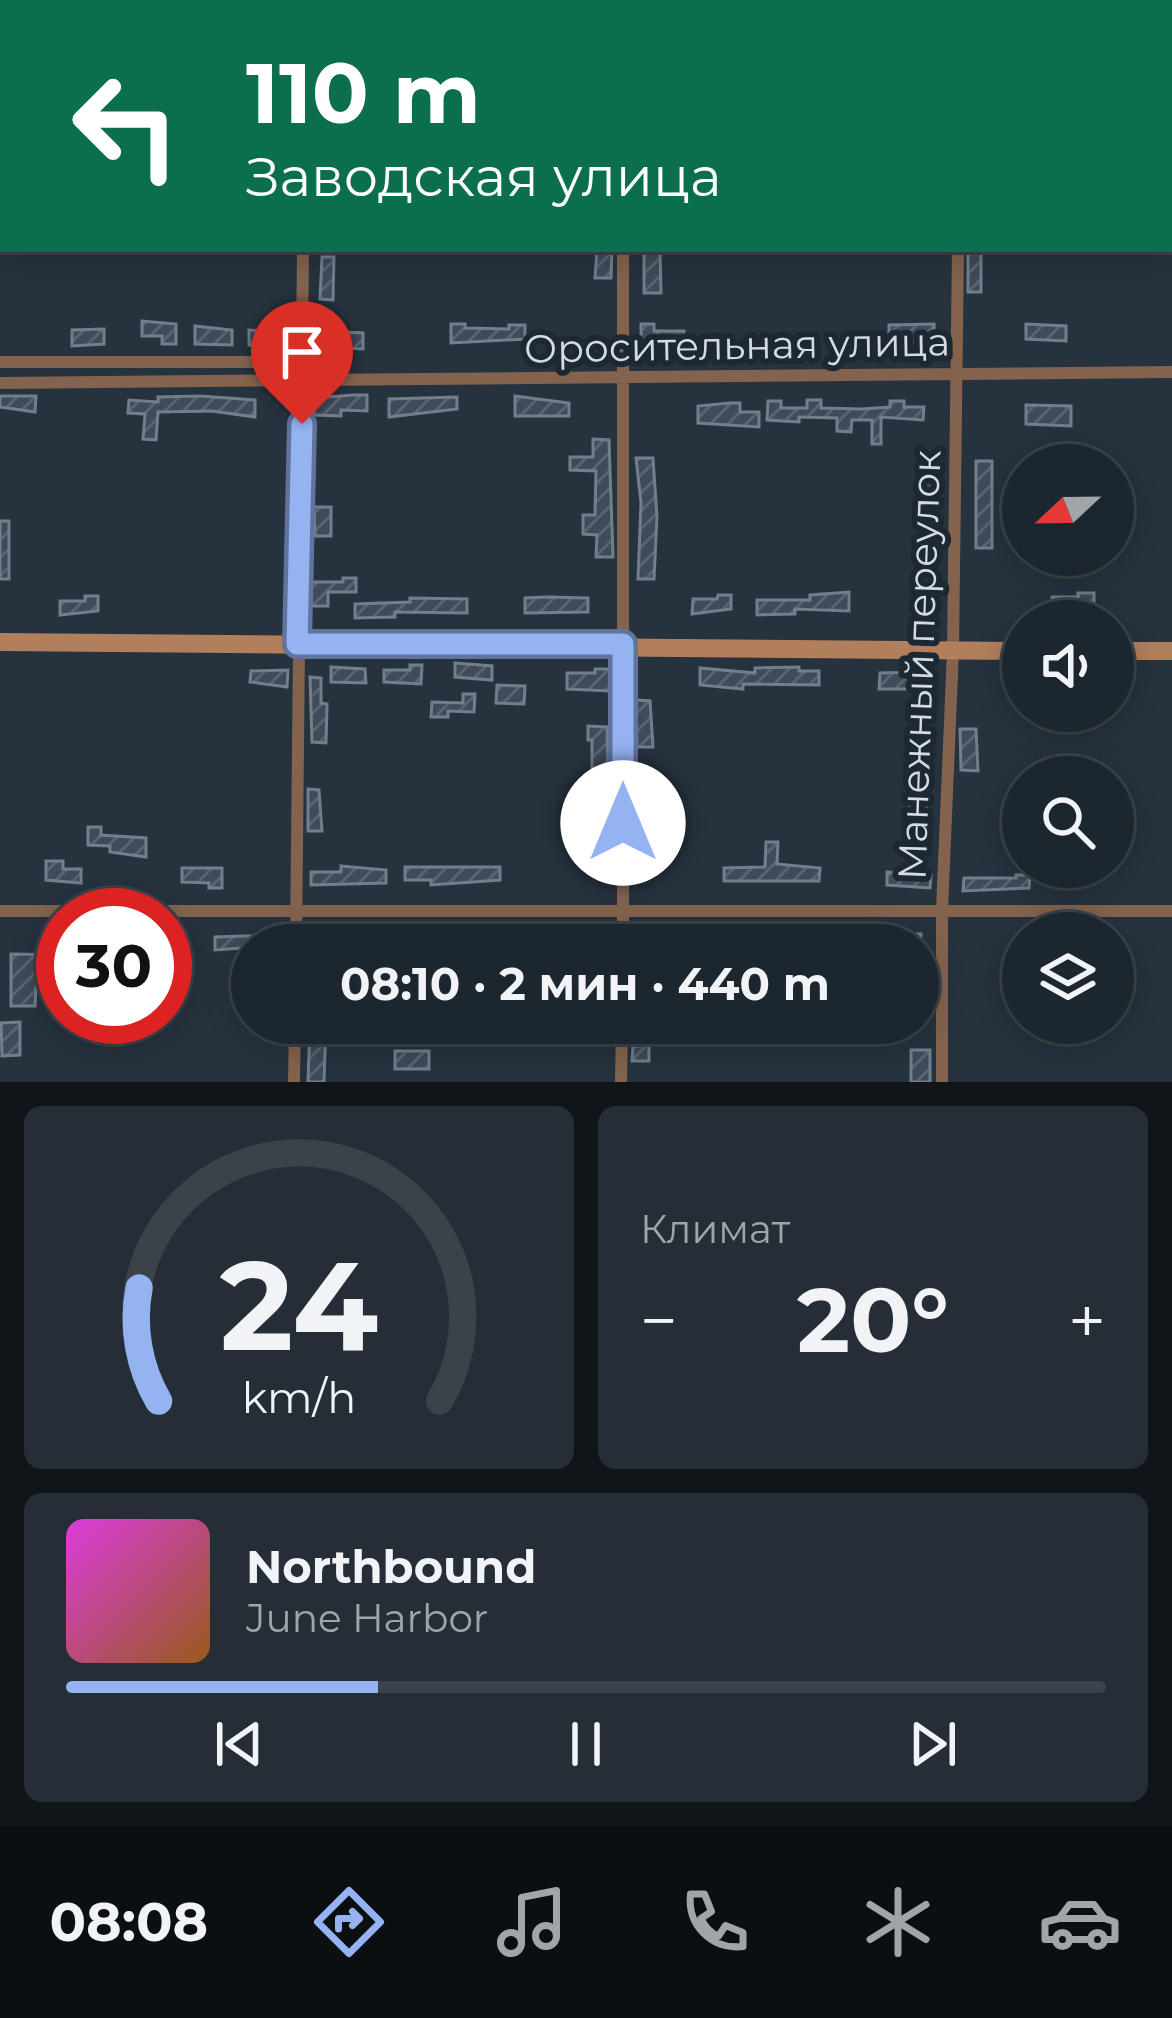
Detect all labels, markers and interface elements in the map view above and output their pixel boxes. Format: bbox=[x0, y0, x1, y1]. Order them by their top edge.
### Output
text: 110 m bbox=[246, 42, 481, 144]
icon: left bbox=[48, 48, 204, 204]
text: Заводская улица bbox=[246, 144, 721, 210]
pin bbox=[251, 301, 353, 424]
street label: Оросительная улица bbox=[524, 317, 950, 373]
icon: arrive bbox=[269, 319, 335, 385]
north arrow bbox=[1002, 444, 1134, 576]
map controls bbox=[1002, 444, 1134, 1044]
street label: Манежный переулок bbox=[888, 449, 951, 881]
button: sound bbox=[1002, 600, 1134, 732]
button: search bbox=[1002, 756, 1134, 888]
position arrow bbox=[560, 760, 686, 886]
speed limit sign: 30 bbox=[36, 888, 192, 1044]
button: layers bbox=[1002, 912, 1134, 1044]
text: 08:10 · 2 мин · 440 m bbox=[340, 956, 830, 1011]
text: Климат bbox=[640, 1205, 790, 1253]
text: 24 bbox=[220, 1229, 378, 1381]
text: 20° bbox=[797, 1265, 949, 1375]
text: − bbox=[640, 1280, 678, 1361]
text: + bbox=[1068, 1280, 1106, 1361]
text: km/h bbox=[242, 1370, 356, 1423]
text: Northbound bbox=[246, 1539, 536, 1594]
text: June Harbor bbox=[246, 1594, 488, 1642]
icon: previous bbox=[206, 1711, 272, 1777]
icon: pause bbox=[553, 1711, 619, 1777]
icon: next bbox=[900, 1711, 966, 1777]
icon: directions bbox=[307, 1880, 391, 1964]
icon: music bbox=[490, 1880, 574, 1964]
icon: phone bbox=[673, 1880, 757, 1964]
icon: climate bbox=[856, 1880, 940, 1964]
icon: car bbox=[1038, 1880, 1122, 1964]
text: 08:08 bbox=[49, 1889, 208, 1955]

